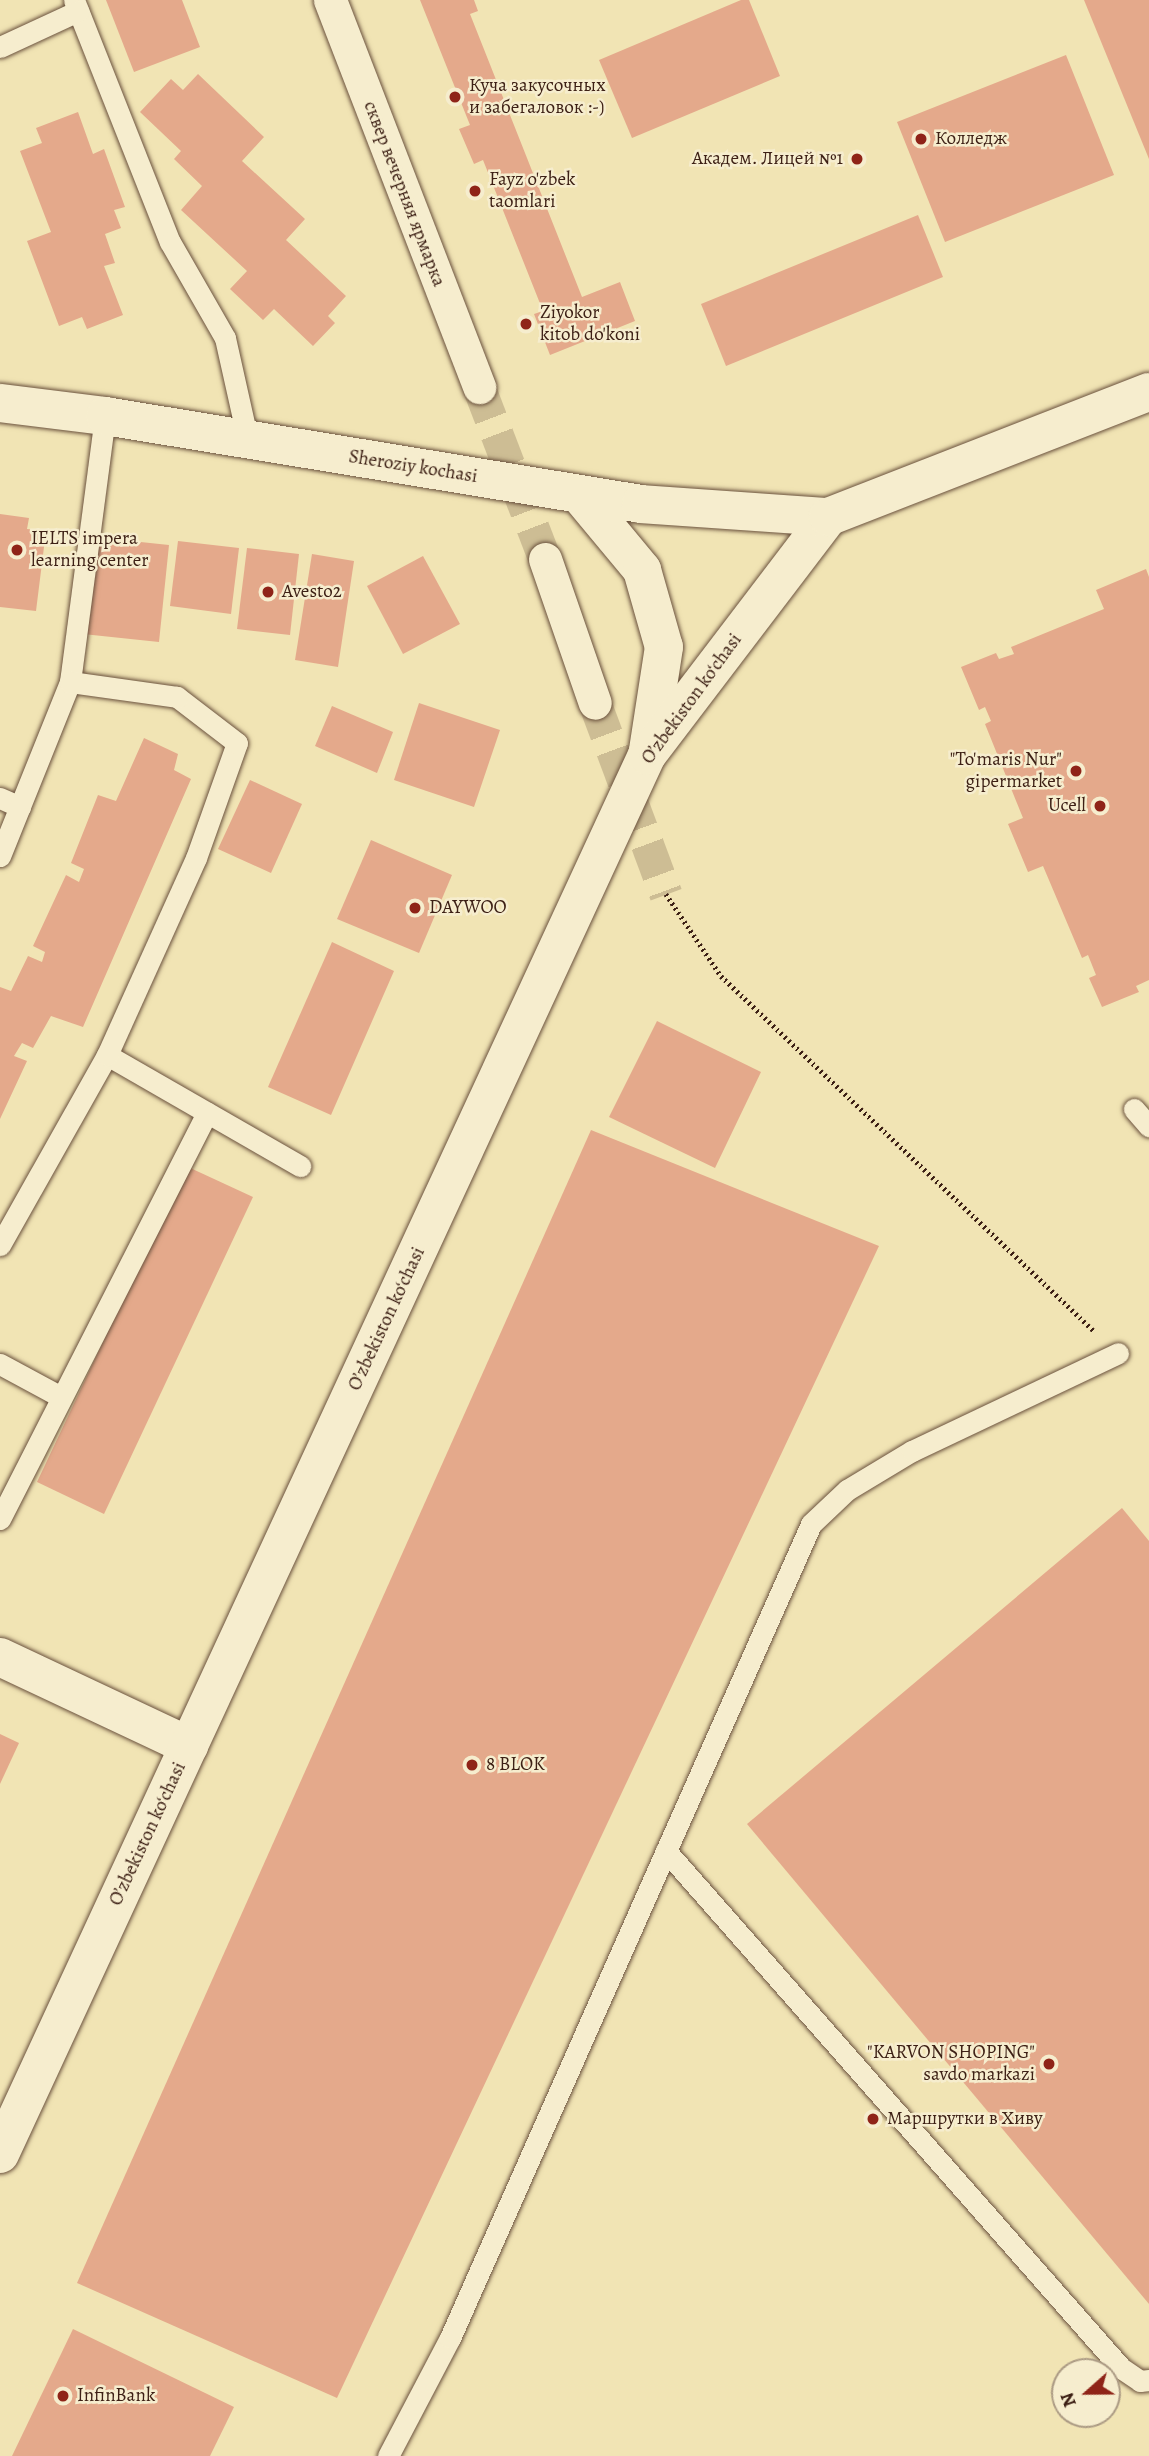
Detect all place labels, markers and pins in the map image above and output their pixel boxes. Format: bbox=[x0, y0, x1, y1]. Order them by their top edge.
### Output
place label: Куча закусочных и забегаловок :-) bbox=[469, 75, 606, 119]
marker: Куча закусочных и забегаловок :-) bbox=[447, 89, 463, 105]
place label: Колледж bbox=[935, 128, 1007, 150]
marker: Колледж bbox=[913, 131, 929, 147]
place label: Академ. Лицей №1 bbox=[692, 148, 843, 170]
marker: Академ. Лицей №1 bbox=[849, 151, 865, 167]
place label: Fayz o'zbek taomlari bbox=[489, 169, 575, 213]
marker: Fayz o'zbek taomlari bbox=[467, 183, 483, 199]
place label: Ziyokor kitob do'koni bbox=[540, 302, 640, 346]
marker: Ziyokor kitob do'koni bbox=[518, 316, 534, 332]
place label: IELTS impera learning center bbox=[31, 528, 148, 572]
marker: IELTS impera learning center bbox=[9, 542, 25, 558]
place label: Avesto2 bbox=[282, 581, 342, 603]
marker: Avesto2 bbox=[260, 584, 276, 600]
place label: "To'maris Nur" gipermarket bbox=[950, 749, 1062, 793]
marker: "To'maris Nur" gipermarket bbox=[1068, 763, 1084, 779]
place label: Ucell bbox=[1048, 795, 1086, 817]
marker: Ucell bbox=[1092, 798, 1108, 814]
place label: DAYWOO bbox=[429, 897, 507, 919]
marker: DAYWOO bbox=[407, 900, 423, 916]
place label: 8 BLOK bbox=[486, 1754, 545, 1776]
marker: 8 BLOK bbox=[464, 1757, 480, 1773]
place label: "KARVON SHOPING" savdo markazi bbox=[867, 2042, 1035, 2086]
marker: "KARVON SHOPING" savdo markazi bbox=[1041, 2056, 1057, 2072]
place label: Маршрутки в Хиву bbox=[887, 2108, 1043, 2130]
marker: Маршрутки в Хиву bbox=[865, 2111, 881, 2127]
place label: InfinBank bbox=[77, 2385, 155, 2407]
marker: InfinBank bbox=[55, 2388, 71, 2404]

